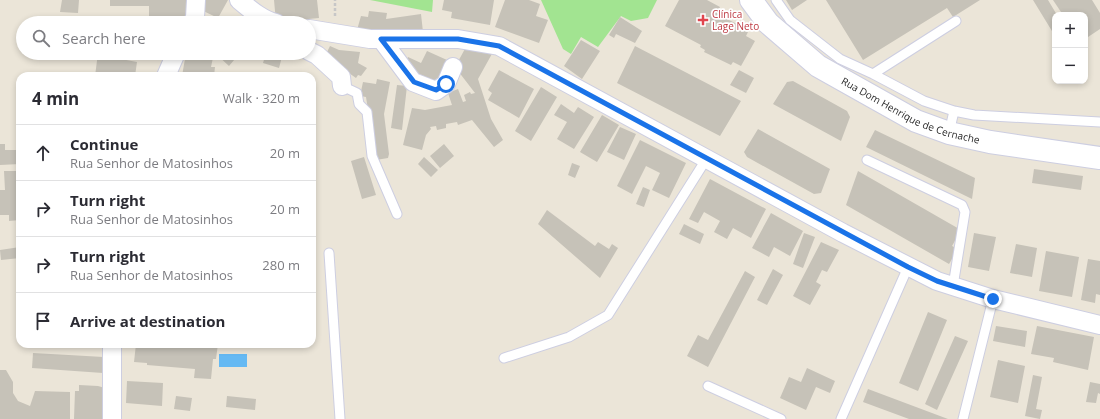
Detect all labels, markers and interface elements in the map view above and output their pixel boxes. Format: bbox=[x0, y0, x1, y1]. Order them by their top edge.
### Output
place label: Clínica Lage Neto bbox=[712, 7, 759, 33]
map controls bbox=[1052, 12, 1088, 84]
button: + bbox=[1052, 12, 1088, 48]
marker: Clínica Lage Neto bbox=[697, 14, 709, 26]
search box bbox=[16, 16, 316, 60]
icon: search bbox=[30, 27, 52, 49]
text: Search here bbox=[62, 28, 146, 48]
button: − bbox=[1052, 48, 1088, 84]
street label: Rua Dom Henrique de Cernache bbox=[839, 74, 981, 147]
route start bbox=[437, 75, 455, 93]
text: 4 min bbox=[32, 87, 79, 110]
text: Walk · 320 m bbox=[223, 89, 300, 107]
text: Continue bbox=[70, 134, 138, 154]
icon: ahead bbox=[32, 142, 54, 164]
text: 20 m bbox=[270, 144, 300, 162]
text: Rua Senhor de Matosinhos bbox=[70, 154, 233, 172]
text: Turn right bbox=[70, 190, 145, 210]
icon: right bbox=[32, 198, 54, 220]
text: 20 m bbox=[270, 200, 300, 218]
text: Rua Senhor de Matosinhos bbox=[70, 210, 233, 228]
text: Turn right bbox=[70, 246, 145, 266]
icon: right bbox=[32, 254, 54, 276]
text: 280 m bbox=[262, 256, 300, 274]
text: Rua Senhor de Matosinhos bbox=[70, 266, 233, 284]
route end bbox=[984, 290, 1002, 308]
icon: arrive bbox=[32, 310, 54, 332]
text: Arrive at destination bbox=[70, 311, 225, 331]

